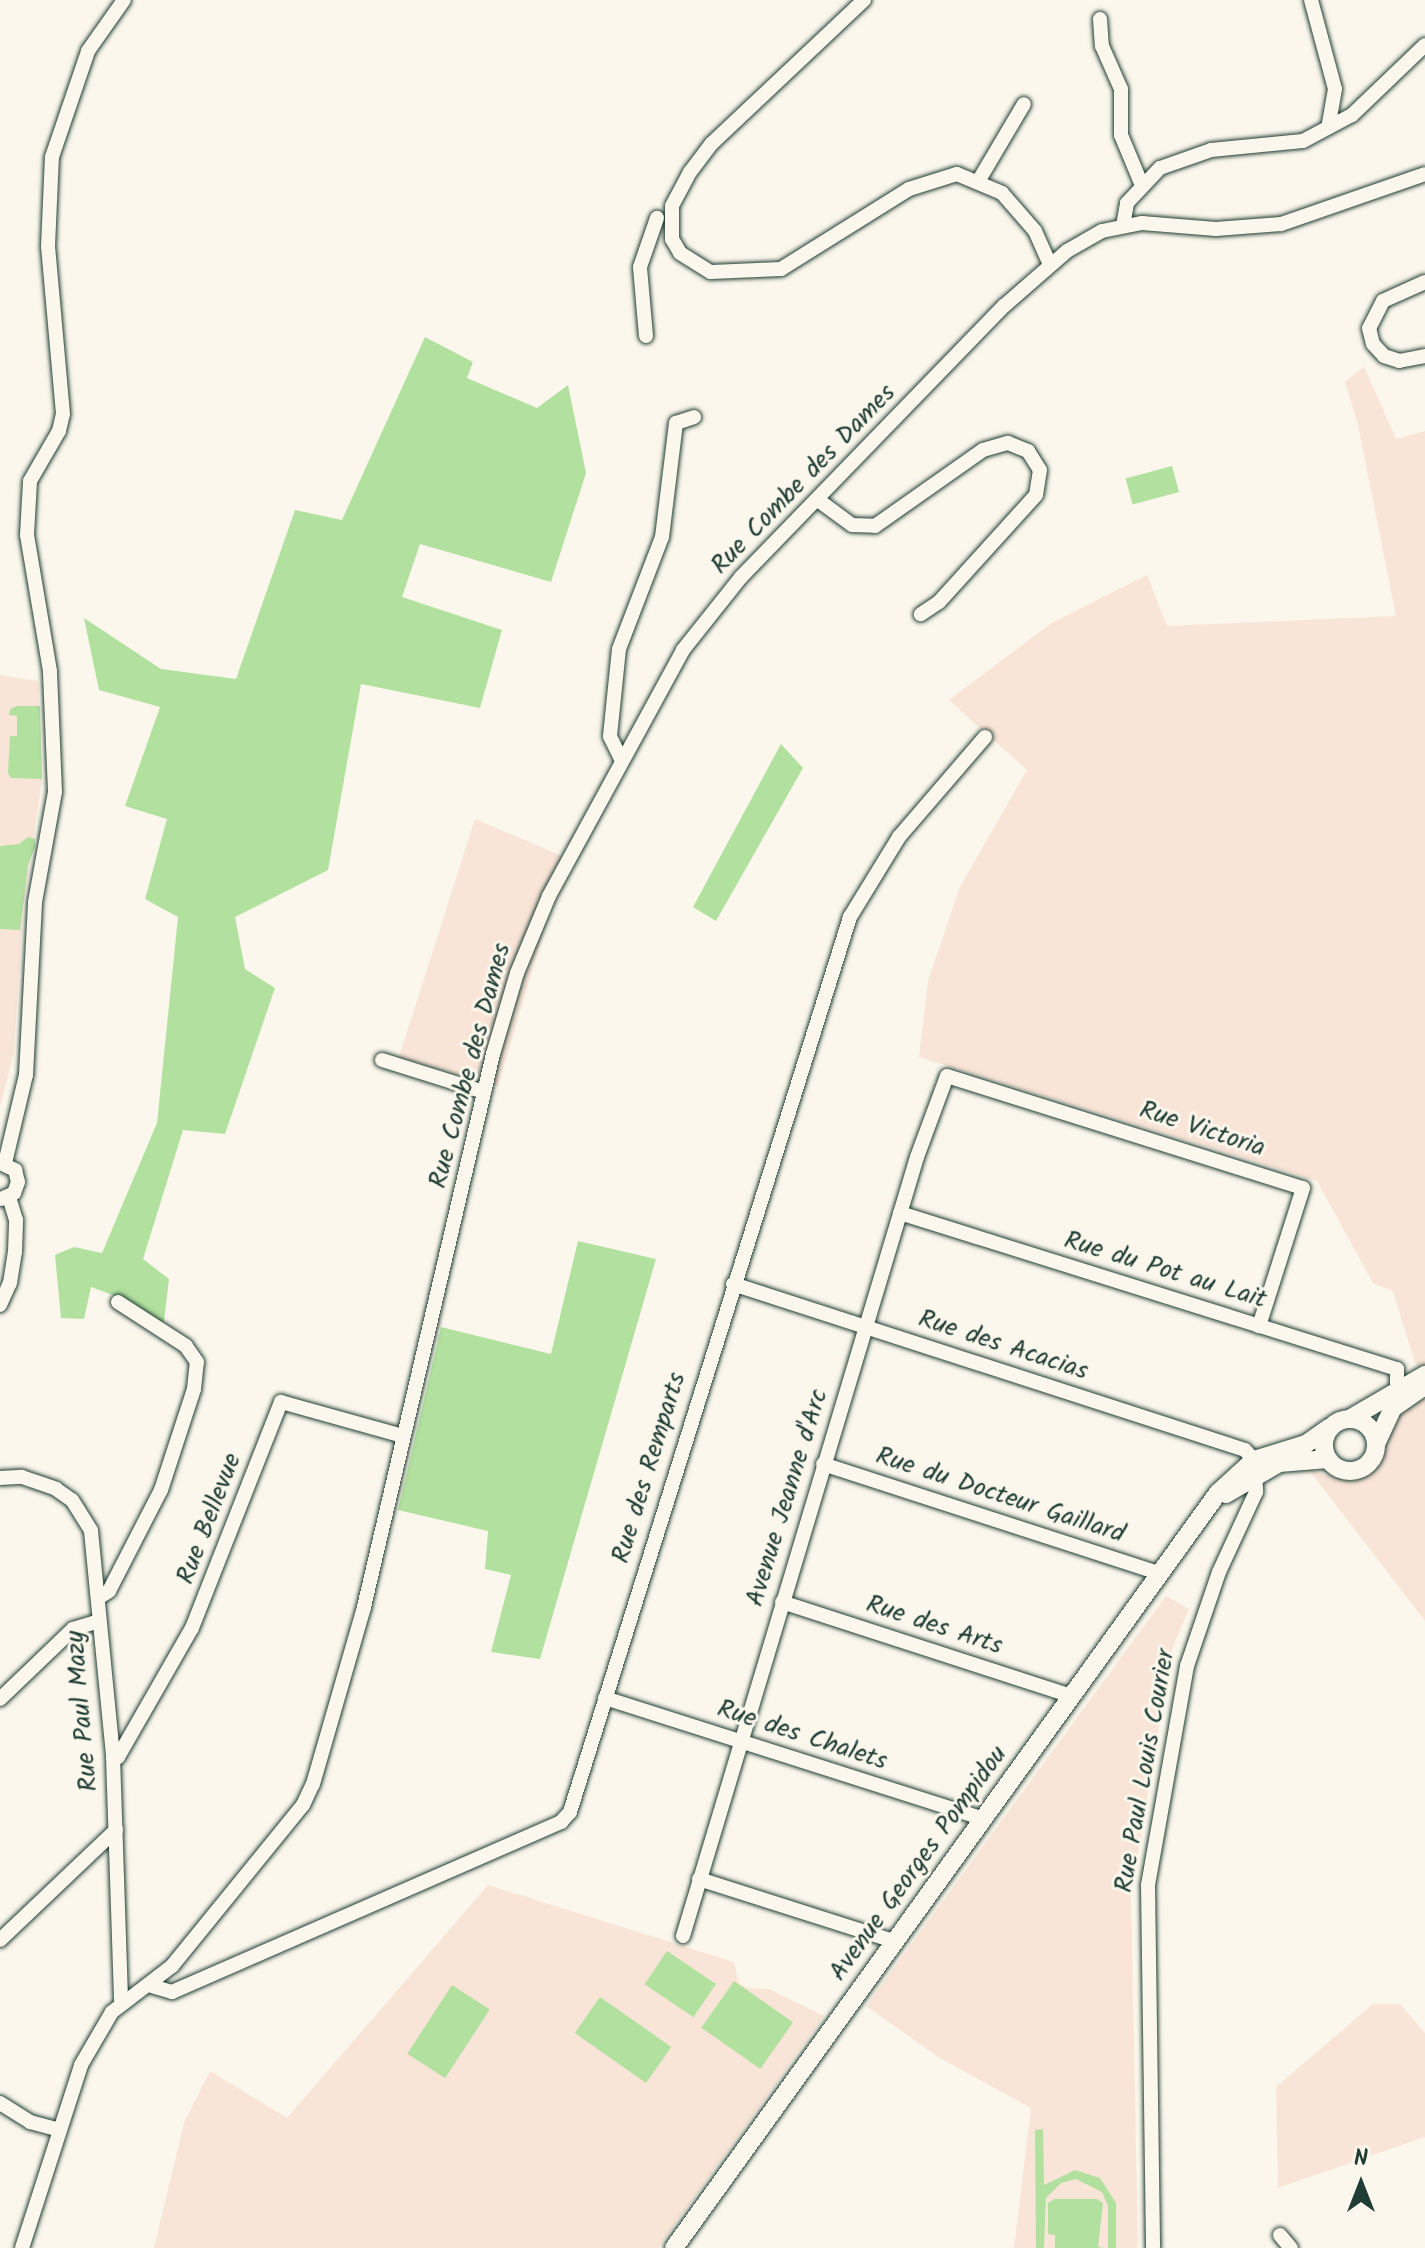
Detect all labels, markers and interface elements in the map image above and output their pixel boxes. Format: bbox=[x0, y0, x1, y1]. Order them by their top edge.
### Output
street label: Rue Combe des Dames bbox=[705, 378, 903, 582]
street label: Rue Combe des Dames bbox=[423, 940, 519, 1192]
street label: Rue Victoria bbox=[1135, 1095, 1269, 1165]
street label: Rue du Pot au Lait bbox=[1060, 1225, 1270, 1317]
street label: Rue des Acacias bbox=[914, 1304, 1092, 1388]
street label: Rue des Remparts bbox=[606, 1369, 694, 1567]
street label: Avenue Jeanne d'Arc bbox=[740, 1386, 836, 1610]
street label: Rue du Docteur Gaillard bbox=[872, 1441, 1128, 1551]
street label: Rue Bellevue bbox=[171, 1449, 249, 1589]
street label: Rue des Arts bbox=[862, 1589, 1006, 1663]
street label: Rue Paul Mazy bbox=[60, 1629, 106, 1793]
street label: Rue Paul Louis Courier bbox=[1109, 1647, 1183, 1895]
street label: Rue des Chalets bbox=[713, 1694, 891, 1778]
street label: Avenue Georges Pompidou bbox=[823, 1740, 1015, 1988]
text: N bbox=[1354, 2142, 1368, 2177]
north arrow bbox=[1321, 2144, 1401, 2224]

